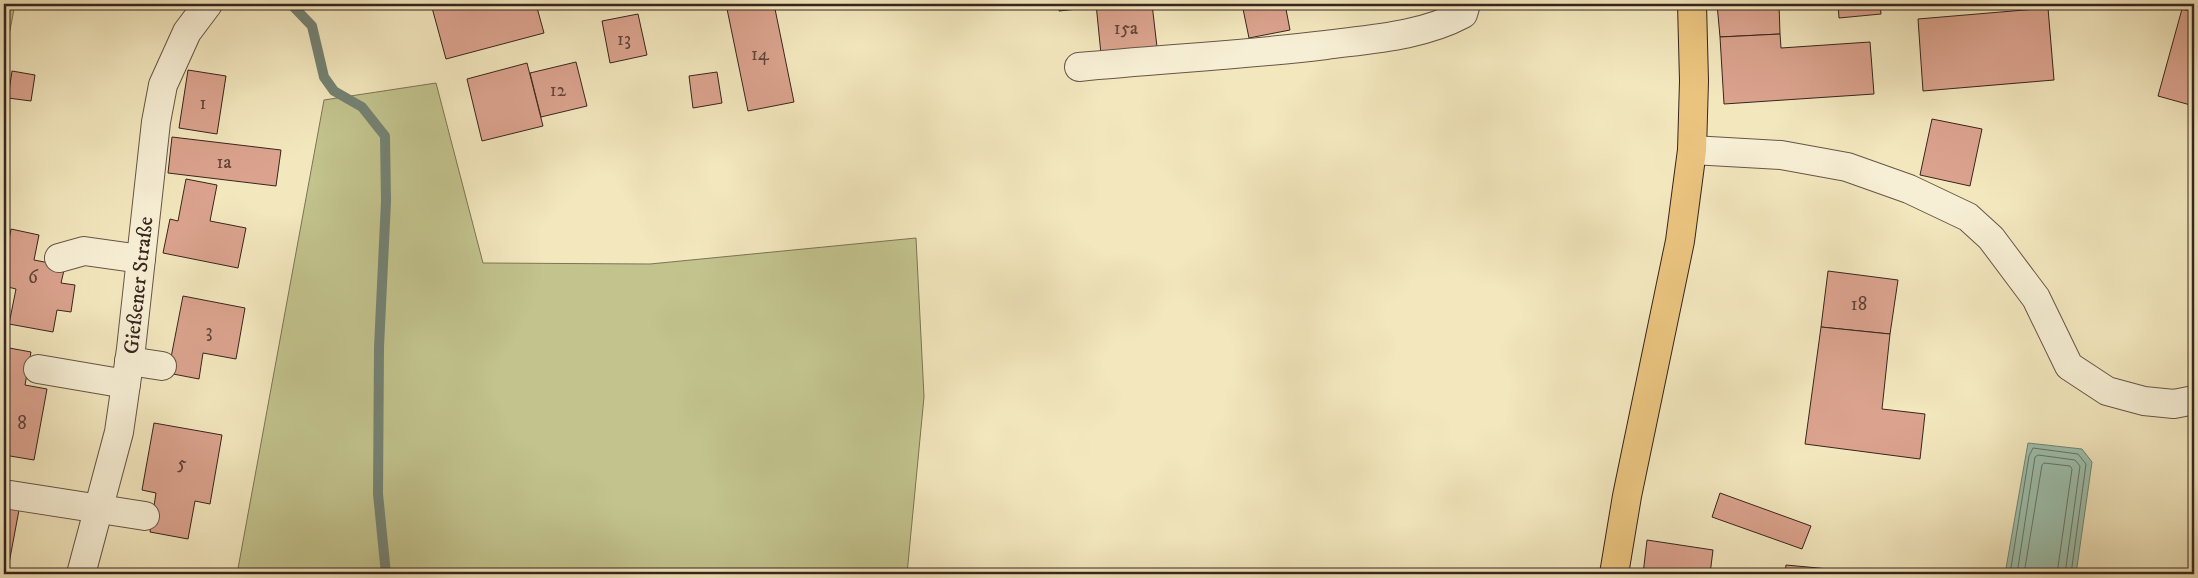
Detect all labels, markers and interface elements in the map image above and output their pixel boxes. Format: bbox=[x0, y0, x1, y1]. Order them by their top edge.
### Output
house number: 15a bbox=[1114, 17, 1138, 40]
house number: 13 bbox=[617, 28, 631, 51]
house number: 14 bbox=[751, 43, 770, 66]
house number: 12 bbox=[550, 79, 567, 102]
house number: 1 bbox=[200, 92, 207, 115]
house number: 1a bbox=[216, 151, 232, 174]
street label: Gießener Straße bbox=[119, 215, 160, 355]
house number: 6 bbox=[28, 266, 39, 289]
house number: 18 bbox=[1851, 293, 1867, 316]
house number: 3 bbox=[205, 320, 213, 343]
house number: 8 bbox=[17, 412, 27, 435]
house number: 5 bbox=[177, 452, 187, 475]

